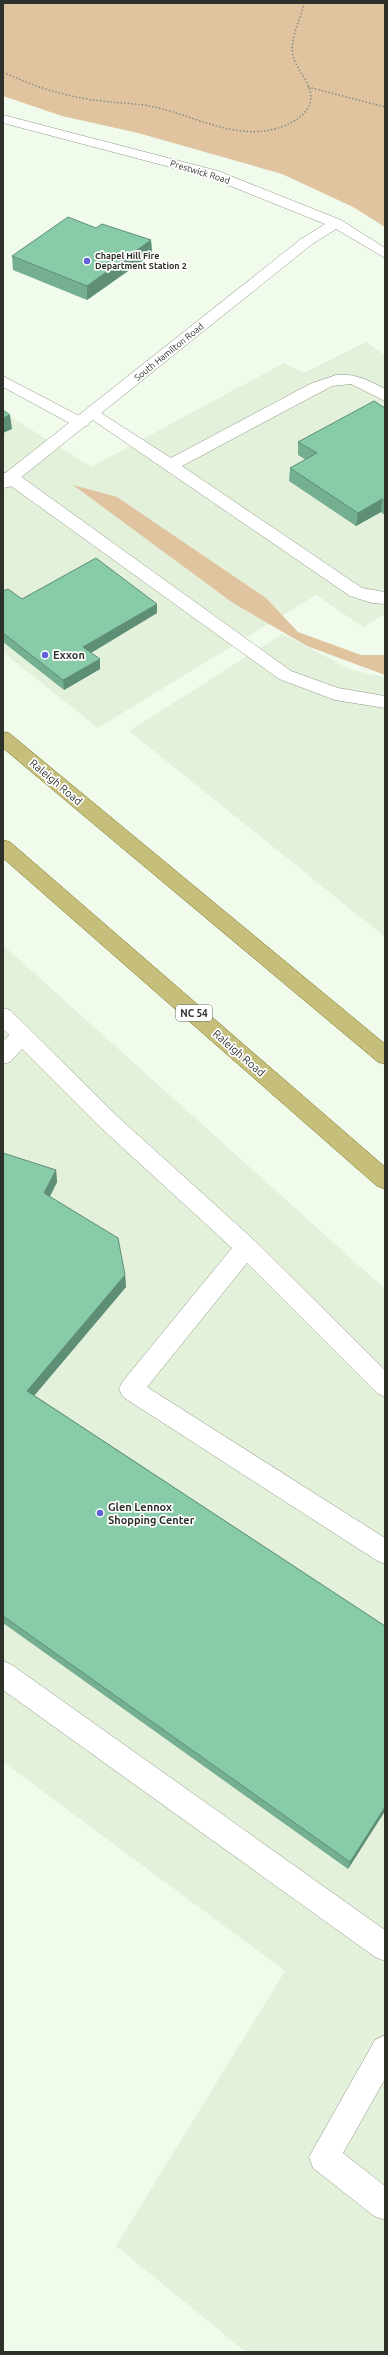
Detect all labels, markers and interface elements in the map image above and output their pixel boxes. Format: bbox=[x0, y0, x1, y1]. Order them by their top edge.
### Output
street label: Prestwick Road bbox=[169, 158, 231, 186]
place label: Chapel Hill Fire Department Station 2 bbox=[95, 251, 187, 271]
marker: Chapel Hill Fire Department Station 2 bbox=[82, 256, 92, 266]
street label: South Hamilton Road bbox=[133, 321, 205, 383]
place label: Exxon bbox=[53, 649, 85, 661]
marker: Exxon bbox=[40, 650, 50, 660]
street label: Raleigh Road bbox=[27, 757, 85, 807]
road number: NC 54 bbox=[176, 1005, 212, 1021]
street label: Raleigh Road bbox=[211, 1027, 267, 1079]
place label: Glen Lennox Shopping Center bbox=[108, 1501, 195, 1526]
marker: Glen Lennox Shopping Center bbox=[95, 1508, 105, 1518]

